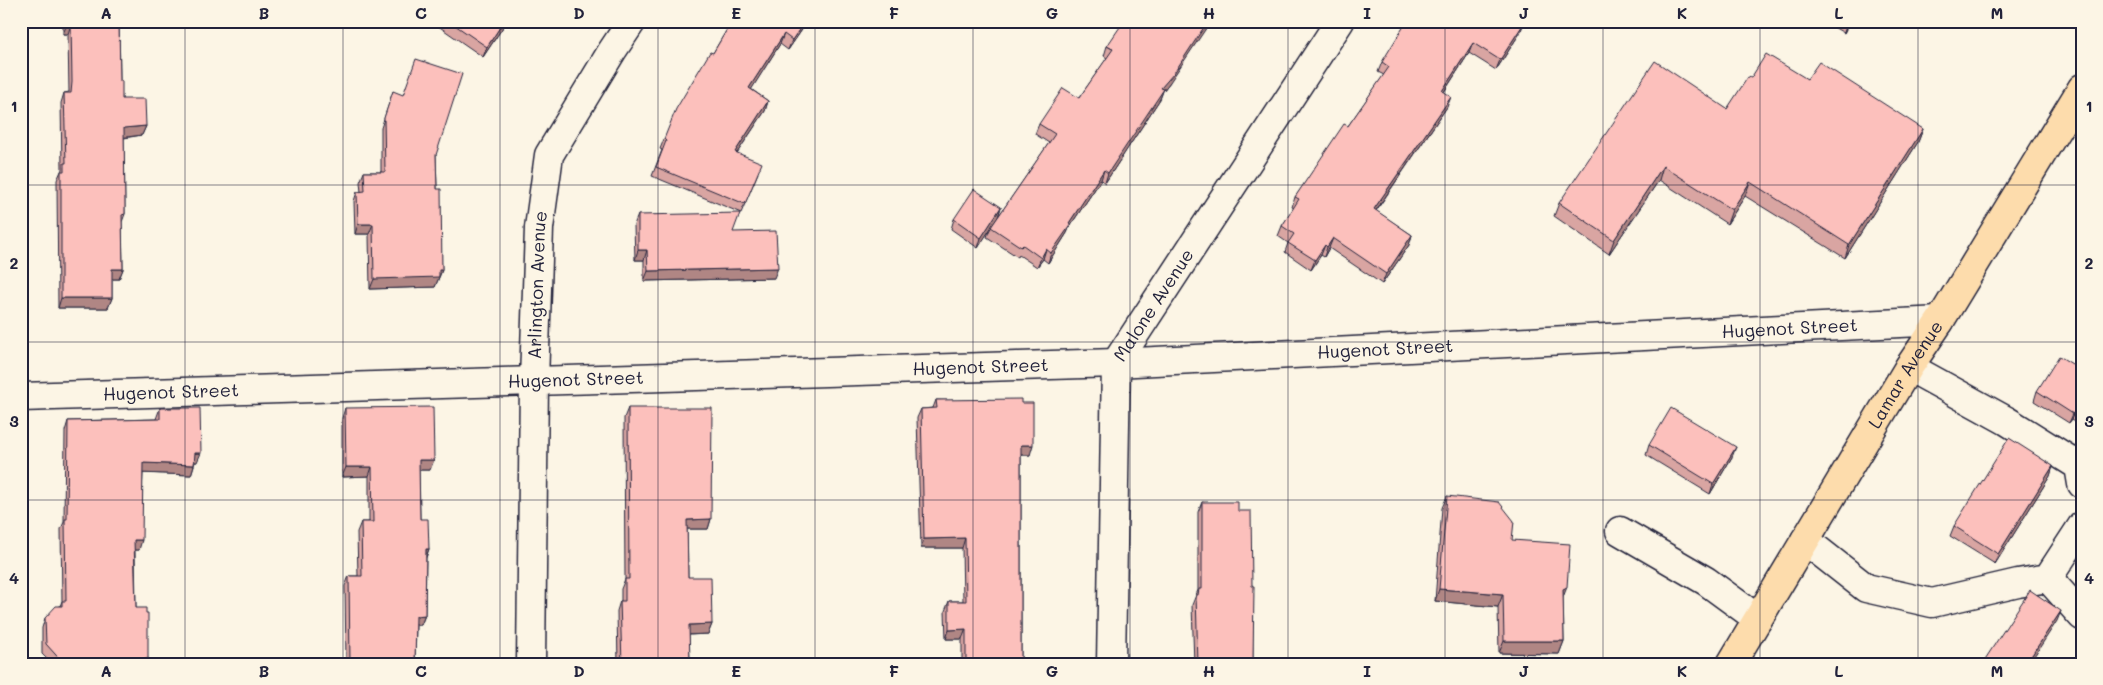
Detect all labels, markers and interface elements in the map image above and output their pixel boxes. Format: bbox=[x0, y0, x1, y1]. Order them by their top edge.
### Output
text: A bbox=[100, 2, 112, 23]
text: B bbox=[259, 2, 269, 23]
text: C bbox=[415, 2, 427, 23]
text: D bbox=[573, 2, 585, 23]
text: E bbox=[731, 2, 741, 23]
text: F bbox=[889, 2, 899, 23]
text: G bbox=[1046, 2, 1058, 23]
text: H bbox=[1203, 2, 1215, 23]
text: I bbox=[1363, 2, 1371, 23]
text: J bbox=[1519, 2, 1529, 23]
text: K bbox=[1677, 2, 1687, 23]
text: L bbox=[1834, 2, 1844, 23]
text: M bbox=[1991, 2, 2003, 23]
text: 1 bbox=[10, 95, 18, 116]
text: 1 bbox=[2085, 95, 2093, 116]
street label: Arlington Avenue bbox=[522, 209, 552, 360]
street label: Malone Avenue bbox=[1107, 244, 1199, 366]
text: 2 bbox=[10, 252, 19, 273]
text: 2 bbox=[2085, 252, 2094, 273]
street label: Hugenot Street bbox=[1721, 312, 1858, 343]
street label: Lamar Avenue bbox=[1862, 315, 1948, 433]
street label: Hugenot Street bbox=[1317, 333, 1454, 364]
street label: Hugenot Street bbox=[912, 352, 1049, 380]
street label: Hugenot Street bbox=[507, 365, 644, 393]
street label: Hugenot Street bbox=[103, 377, 239, 405]
text: 3 bbox=[9, 410, 19, 431]
text: 3 bbox=[2084, 410, 2094, 431]
text: 4 bbox=[9, 567, 19, 588]
text: 4 bbox=[2084, 567, 2094, 588]
text: A bbox=[100, 660, 112, 681]
text: B bbox=[259, 660, 269, 681]
text: C bbox=[415, 660, 427, 681]
text: D bbox=[573, 660, 585, 681]
text: E bbox=[731, 660, 741, 681]
text: F bbox=[889, 660, 899, 681]
text: G bbox=[1046, 660, 1058, 681]
text: H bbox=[1203, 660, 1215, 681]
text: I bbox=[1363, 660, 1371, 681]
text: J bbox=[1519, 660, 1529, 681]
text: K bbox=[1677, 660, 1687, 681]
text: L bbox=[1834, 660, 1844, 681]
text: M bbox=[1991, 660, 2003, 681]

